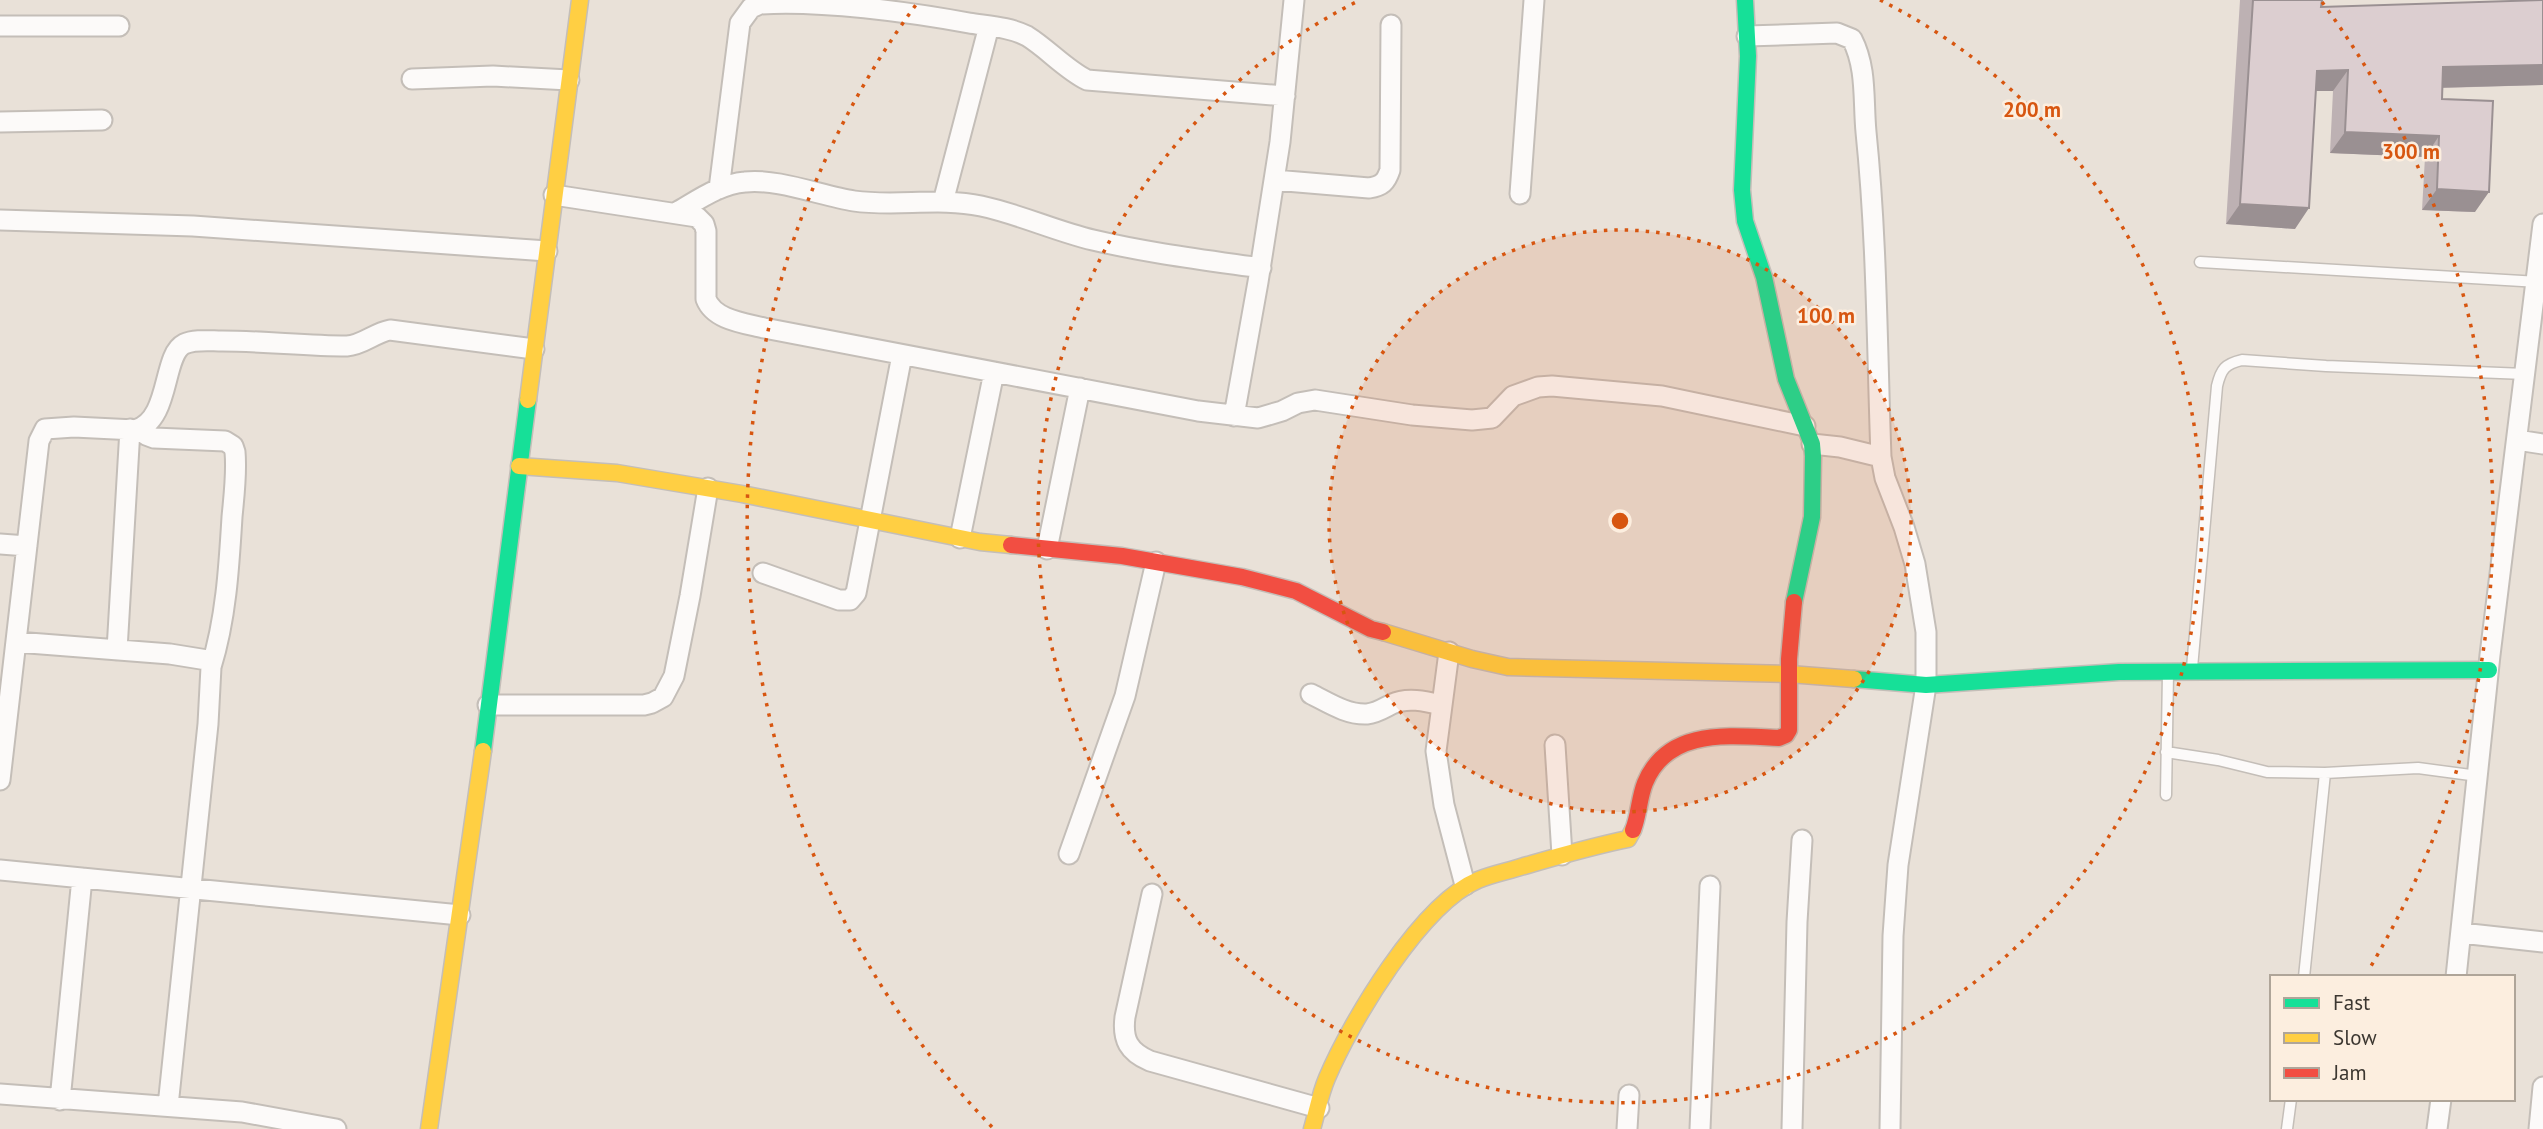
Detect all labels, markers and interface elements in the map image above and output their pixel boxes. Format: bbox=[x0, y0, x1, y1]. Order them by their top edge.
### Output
text: 200 m bbox=[2003, 96, 2061, 123]
text: 300 m bbox=[2382, 138, 2440, 165]
text: 100 m bbox=[1797, 302, 1855, 329]
centre of rings bbox=[1608, 509, 1632, 533]
legend bbox=[2270, 975, 2515, 1101]
text: Fast bbox=[2333, 989, 2370, 1016]
text: Slow bbox=[2333, 1024, 2377, 1051]
text: Jam bbox=[2332, 1059, 2367, 1086]

